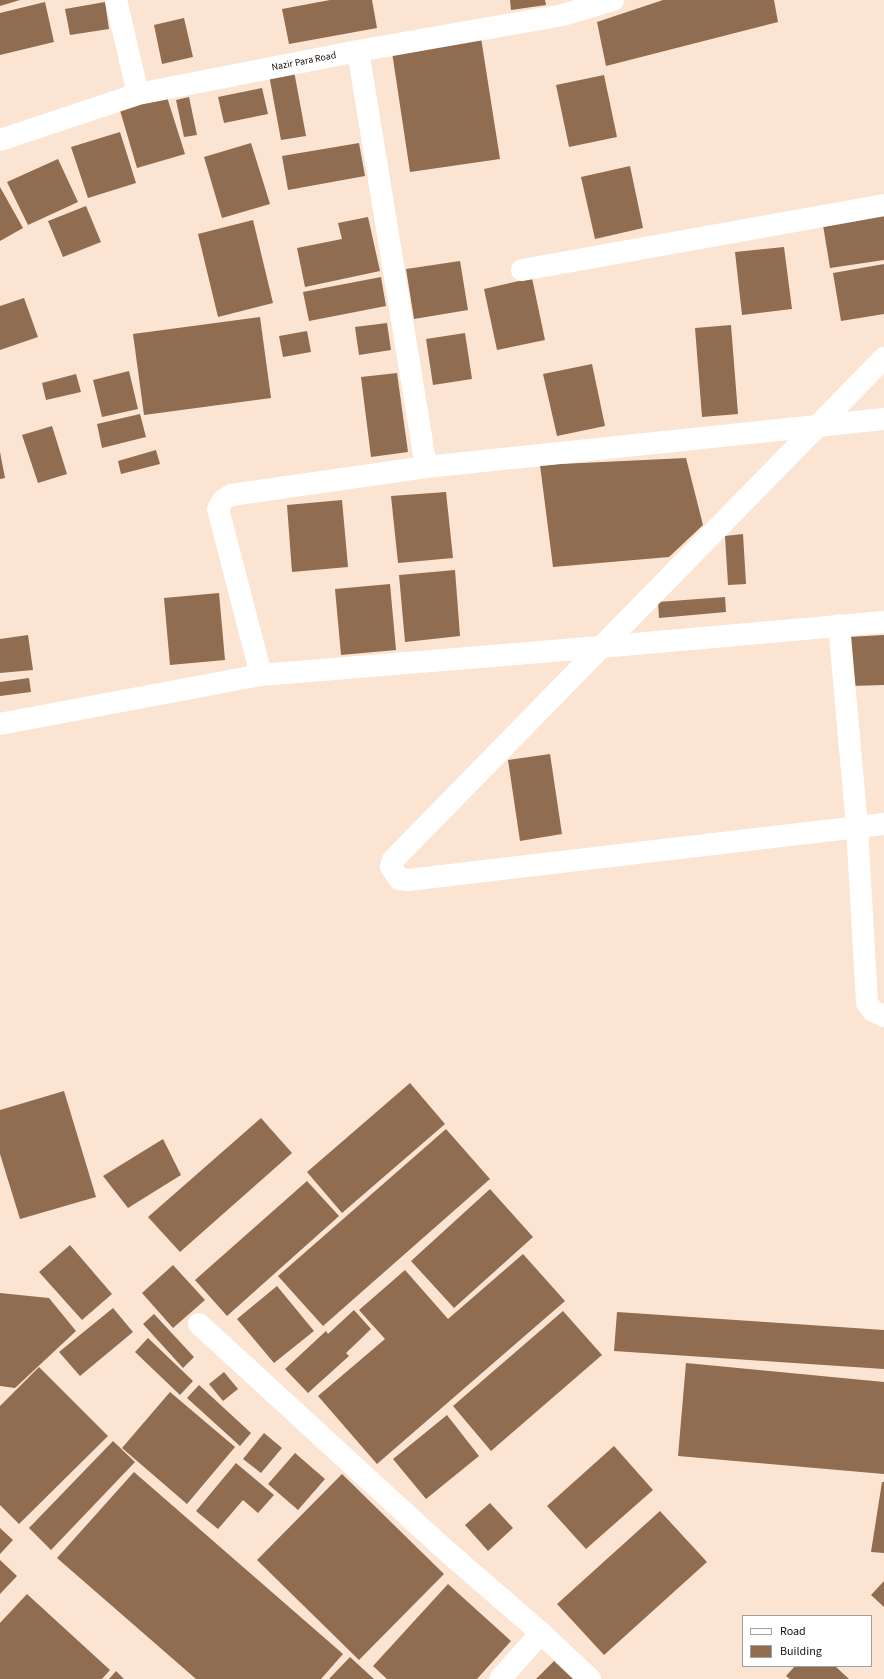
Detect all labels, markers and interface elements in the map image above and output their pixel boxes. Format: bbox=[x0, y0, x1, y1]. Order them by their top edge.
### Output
street label: Nazir Para Road bbox=[271, 50, 337, 74]
legend bbox=[742, 1615, 872, 1667]
text: Road bbox=[780, 1623, 806, 1640]
text: Building bbox=[780, 1643, 822, 1660]

